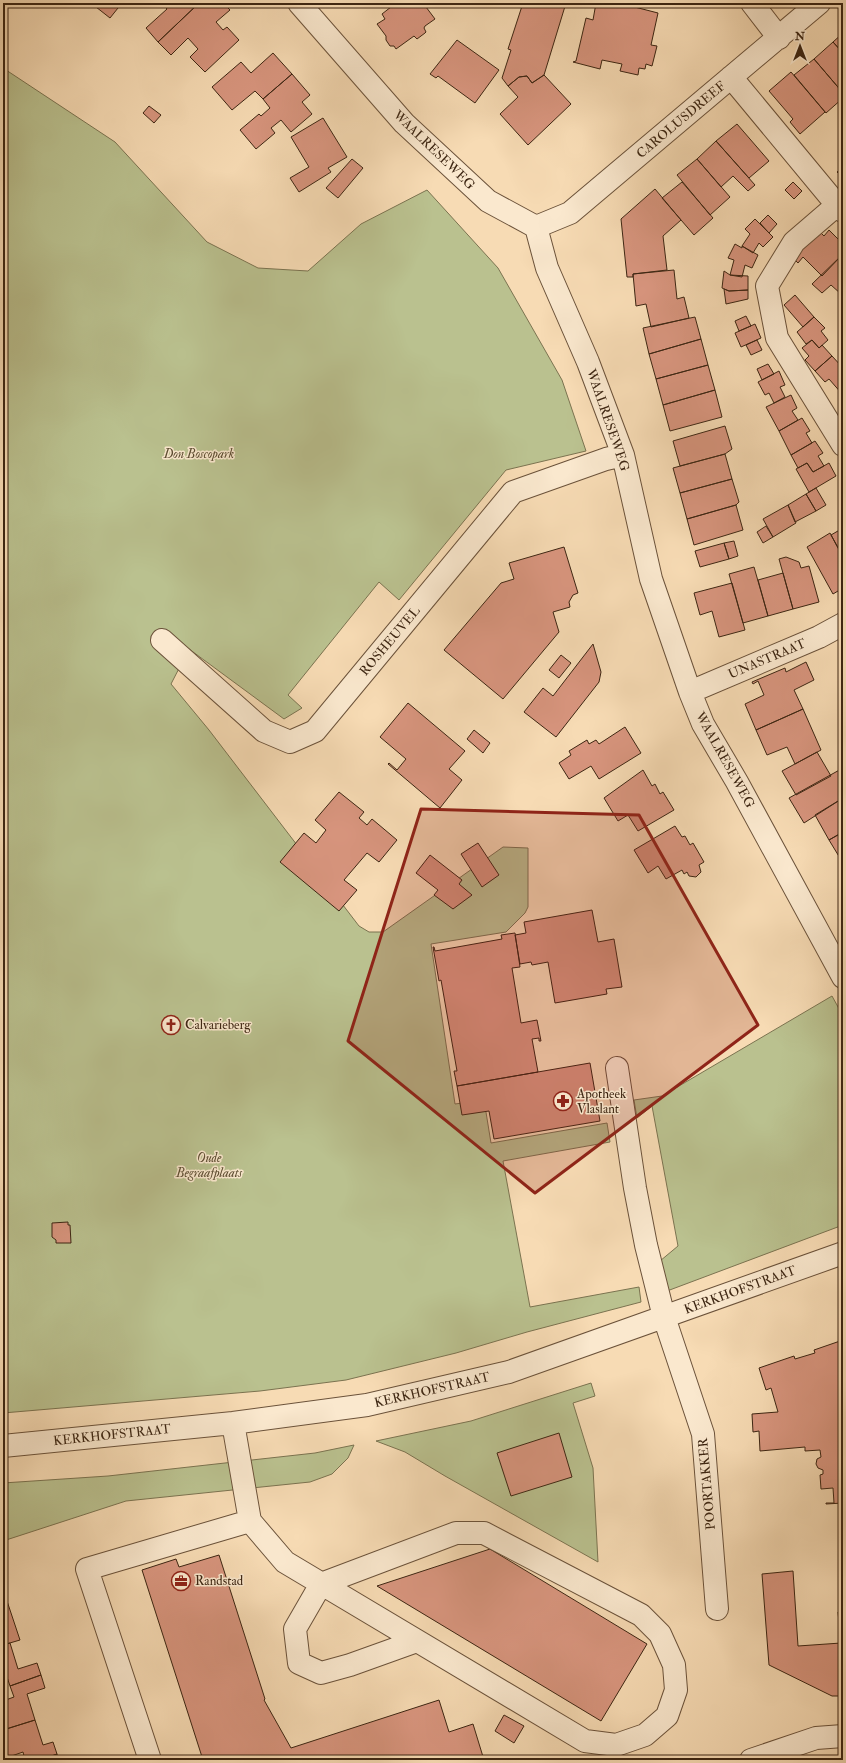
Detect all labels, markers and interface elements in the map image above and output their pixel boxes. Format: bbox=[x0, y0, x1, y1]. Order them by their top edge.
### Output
north arrow bbox=[780, 26, 820, 66]
text: N bbox=[794, 30, 806, 43]
street label: CAROLUSDREEF bbox=[633, 78, 729, 162]
street label: WAALRESEWEG bbox=[389, 106, 478, 193]
street label: WAALRESEWEG bbox=[583, 366, 633, 473]
park label: Don Boscopark bbox=[163, 446, 234, 462]
street label: ROSHEUVEL bbox=[356, 603, 424, 679]
street label: UNASTRAAT bbox=[726, 635, 808, 682]
street label: WAALRESEWEG bbox=[692, 708, 758, 811]
church icon: Calvarieberg bbox=[160, 1014, 182, 1036]
place label: Calvarieberg bbox=[185, 1017, 251, 1033]
place label: Apotheek Vlaslant bbox=[576, 1086, 627, 1117]
pharmacy icon: Apotheek Vlaslant bbox=[552, 1090, 574, 1112]
park label: Oude Begraafplaats bbox=[175, 1150, 242, 1181]
street label: KERKHOFSTRAAT bbox=[682, 1262, 798, 1318]
street label: KERKHOFSTRAAT bbox=[373, 1369, 492, 1411]
street label: KERKHOFSTRAAT bbox=[53, 1421, 172, 1449]
street label: POORTAKKER bbox=[695, 1437, 719, 1531]
office icon: Randstad bbox=[170, 1570, 192, 1592]
place label: Randstad bbox=[195, 1573, 244, 1589]

